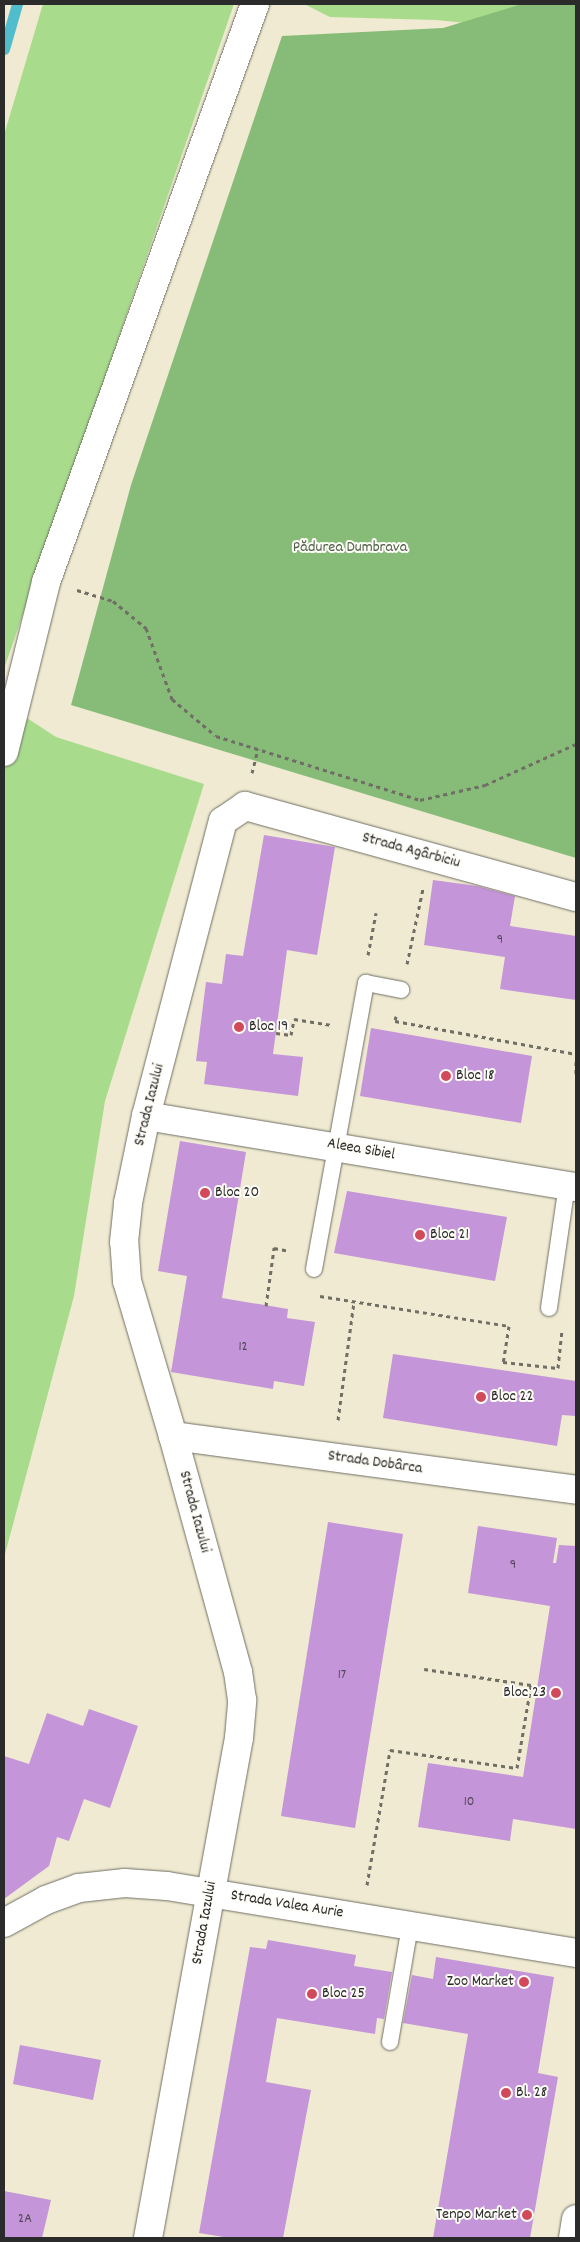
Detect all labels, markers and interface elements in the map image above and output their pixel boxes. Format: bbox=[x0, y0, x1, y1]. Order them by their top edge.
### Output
park label: Pădurea Dumbrava bbox=[293, 538, 407, 558]
street label: Strada Agârbiciu bbox=[360, 829, 462, 873]
house number: 9 bbox=[497, 932, 503, 948]
place label: Bloc 19 bbox=[249, 1017, 288, 1037]
marker: Bloc 19 bbox=[233, 1021, 245, 1033]
street label: Strada Iazului bbox=[131, 1062, 169, 1148]
place label: Bloc 18 bbox=[456, 1066, 495, 1086]
marker: Bloc 18 bbox=[440, 1070, 452, 1082]
street label: Aleea Sibiel bbox=[326, 1135, 396, 1165]
place label: Bloc 20 bbox=[215, 1183, 259, 1203]
marker: Bloc 20 bbox=[199, 1187, 211, 1199]
place label: Bloc 21 bbox=[430, 1225, 469, 1245]
marker: Bloc 21 bbox=[414, 1229, 426, 1241]
house number: 12 bbox=[238, 1339, 248, 1355]
place label: Bloc 22 bbox=[491, 1387, 534, 1407]
marker: Bloc 22 bbox=[475, 1391, 487, 1403]
street label: Strada Dobârca bbox=[327, 1447, 423, 1479]
street label: Strada Iazului bbox=[174, 1469, 214, 1555]
house number: 9 bbox=[510, 1557, 516, 1573]
house number: 17 bbox=[338, 1667, 346, 1683]
place label: Bloc 23 bbox=[503, 1683, 546, 1703]
marker: Bloc 23 bbox=[550, 1687, 562, 1699]
house number: 10 bbox=[464, 1794, 474, 1810]
street label: Strada Iazului bbox=[188, 1880, 222, 1966]
street label: Strada Valea Aurie bbox=[229, 1887, 345, 1923]
place label: Zoo Market bbox=[447, 1972, 514, 1992]
marker: Zoo Market bbox=[518, 1976, 530, 1988]
place label: Bloc 25 bbox=[322, 1984, 365, 2004]
marker: Bloc 25 bbox=[306, 1988, 318, 2000]
place label: Bl. 28 bbox=[516, 2083, 547, 2103]
marker: Bl. 28 bbox=[500, 2087, 512, 2099]
place label: Tenpo Market bbox=[436, 2205, 517, 2225]
marker: Tenpo Market bbox=[521, 2209, 533, 2221]
house number: 2A bbox=[18, 2211, 32, 2227]

